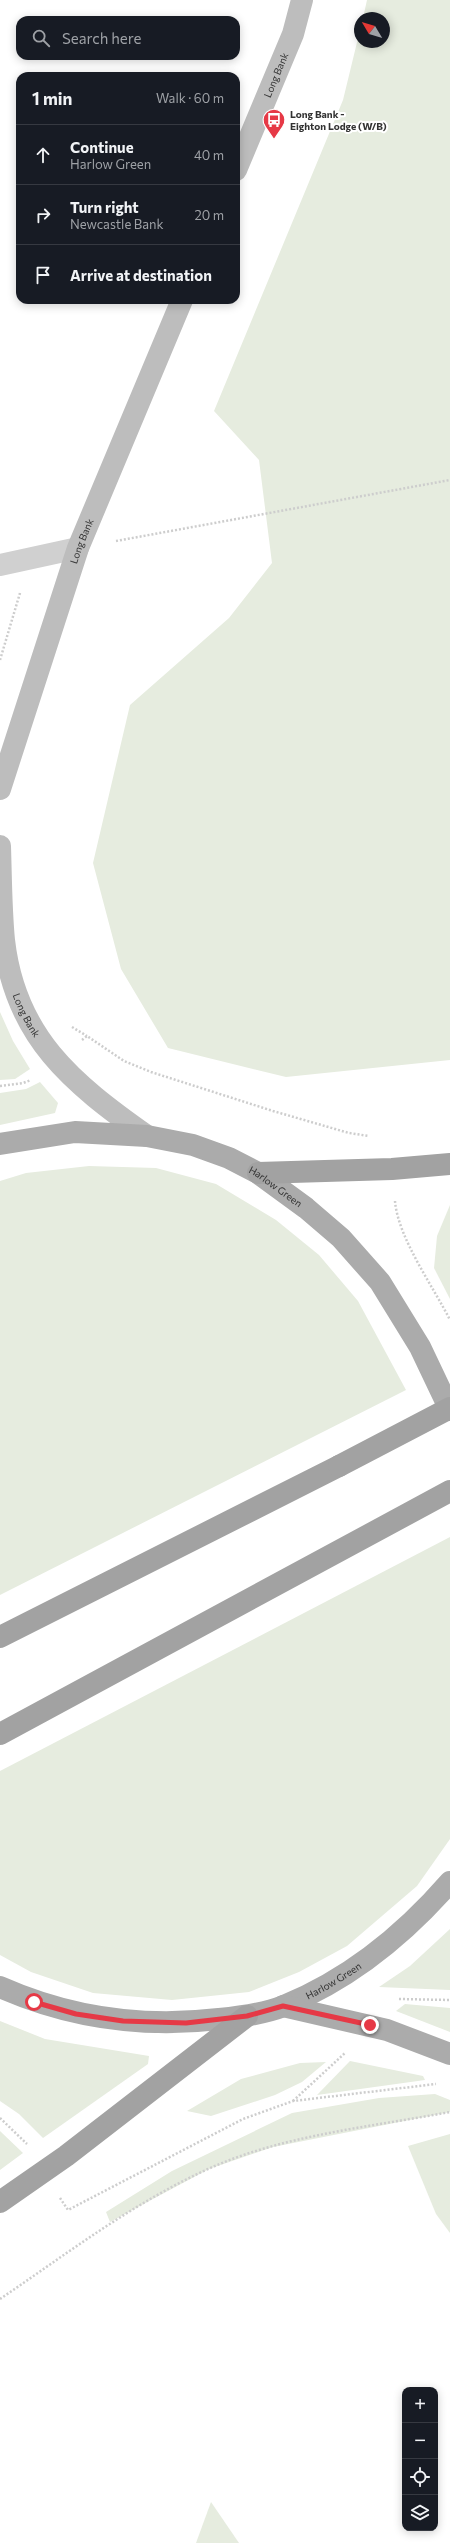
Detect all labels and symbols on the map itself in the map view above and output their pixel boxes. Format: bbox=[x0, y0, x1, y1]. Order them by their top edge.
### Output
north arrow bbox=[354, 12, 390, 48]
street label: Long Bank bbox=[261, 50, 291, 99]
bus stop icon: Long Bank - Eighton Lodge (W/B) bbox=[261, 107, 287, 140]
place label: Long Bank - Eighton Lodge (W/B) bbox=[290, 108, 387, 132]
street label: Long Bank bbox=[67, 516, 96, 565]
street label: Long Bank bbox=[11, 991, 43, 1040]
street label: Harlow Green bbox=[247, 1163, 305, 1209]
street label: Harlow Green bbox=[303, 1959, 363, 2001]
route start bbox=[25, 1993, 43, 2011]
route end bbox=[361, 2016, 379, 2034]

